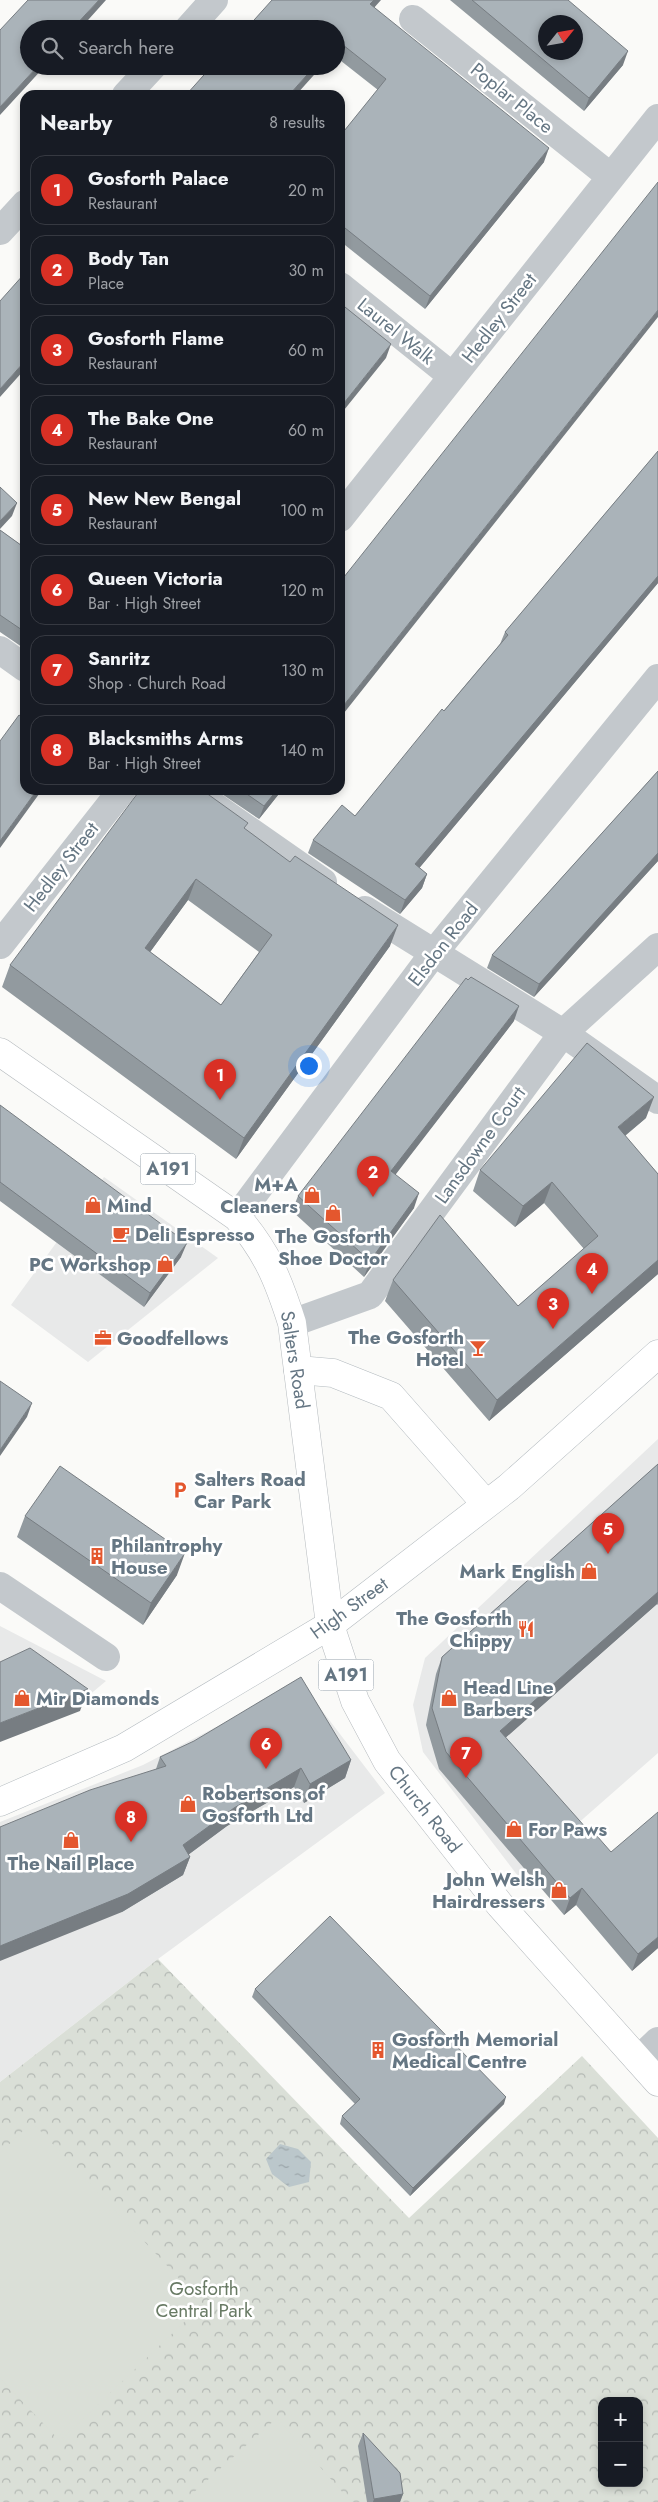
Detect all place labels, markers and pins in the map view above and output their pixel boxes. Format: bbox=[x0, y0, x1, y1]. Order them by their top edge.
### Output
pin: 1 bbox=[204, 1059, 236, 1100]
pin: 2 bbox=[357, 1156, 389, 1197]
place label: M+A Cleaners bbox=[220, 1171, 298, 1220]
shop icon: M+A Cleaners bbox=[302, 1185, 322, 1205]
place label: Mind bbox=[107, 1192, 152, 1219]
shop icon: Mind bbox=[83, 1195, 103, 1215]
shop icon: The Gosforth Shoe Doctor bbox=[323, 1203, 343, 1223]
place label: Deli Espresso bbox=[135, 1221, 255, 1248]
place label: The Gosforth Shoe Doctor bbox=[275, 1223, 391, 1272]
cafe icon: Deli Espresso bbox=[111, 1224, 131, 1244]
place label: PC Workshop bbox=[29, 1251, 151, 1278]
pin: 4 bbox=[576, 1253, 608, 1294]
shop icon: PC Workshop bbox=[155, 1254, 175, 1274]
pin: 3 bbox=[537, 1288, 569, 1329]
place label: The Gosforth Hotel bbox=[348, 1324, 464, 1373]
place label: Goodfellows bbox=[117, 1325, 229, 1352]
office icon: Goodfellows bbox=[93, 1328, 113, 1348]
bar icon: The Gosforth Hotel bbox=[468, 1338, 488, 1358]
place label: Salters Road Car Park bbox=[194, 1466, 306, 1515]
parking icon: Salters Road Car Park bbox=[170, 1480, 190, 1500]
pin: 5 bbox=[592, 1513, 624, 1554]
place label: Philantrophy House bbox=[111, 1532, 223, 1581]
building icon: Philantrophy House bbox=[87, 1546, 107, 1566]
place label: Mark English bbox=[460, 1558, 575, 1585]
shop icon: Mark English bbox=[579, 1561, 599, 1581]
place label: The Gosforth Chippy bbox=[396, 1605, 513, 1654]
restaurant icon: The Gosforth Chippy bbox=[516, 1619, 536, 1639]
place label: Head Line Barbers bbox=[463, 1674, 554, 1723]
place label: Mir Diamonds bbox=[36, 1685, 160, 1712]
shop icon: Mir Diamonds bbox=[12, 1688, 32, 1708]
shop icon: Head Line Barbers bbox=[439, 1688, 459, 1708]
pin: 6 bbox=[250, 1728, 282, 1769]
pin: 7 bbox=[450, 1737, 482, 1778]
place label: Robertsons of Gosforth Ltd bbox=[202, 1780, 326, 1829]
shop icon: Robertsons of Gosforth Ltd bbox=[178, 1794, 198, 1814]
pin: 8 bbox=[115, 1801, 147, 1842]
place label: For Paws bbox=[528, 1816, 608, 1843]
shop icon: For Paws bbox=[504, 1819, 524, 1839]
shop icon: The Nail Place bbox=[61, 1830, 81, 1850]
place label: The Nail Place bbox=[8, 1850, 135, 1877]
place label: John Welsh Hairdressers bbox=[432, 1866, 545, 1915]
shop icon: John Welsh Hairdressers bbox=[549, 1880, 569, 1900]
place label: Gosforth Memorial Medical Centre bbox=[392, 2026, 558, 2075]
building icon: Gosforth Memorial Medical Centre bbox=[368, 2040, 388, 2060]

